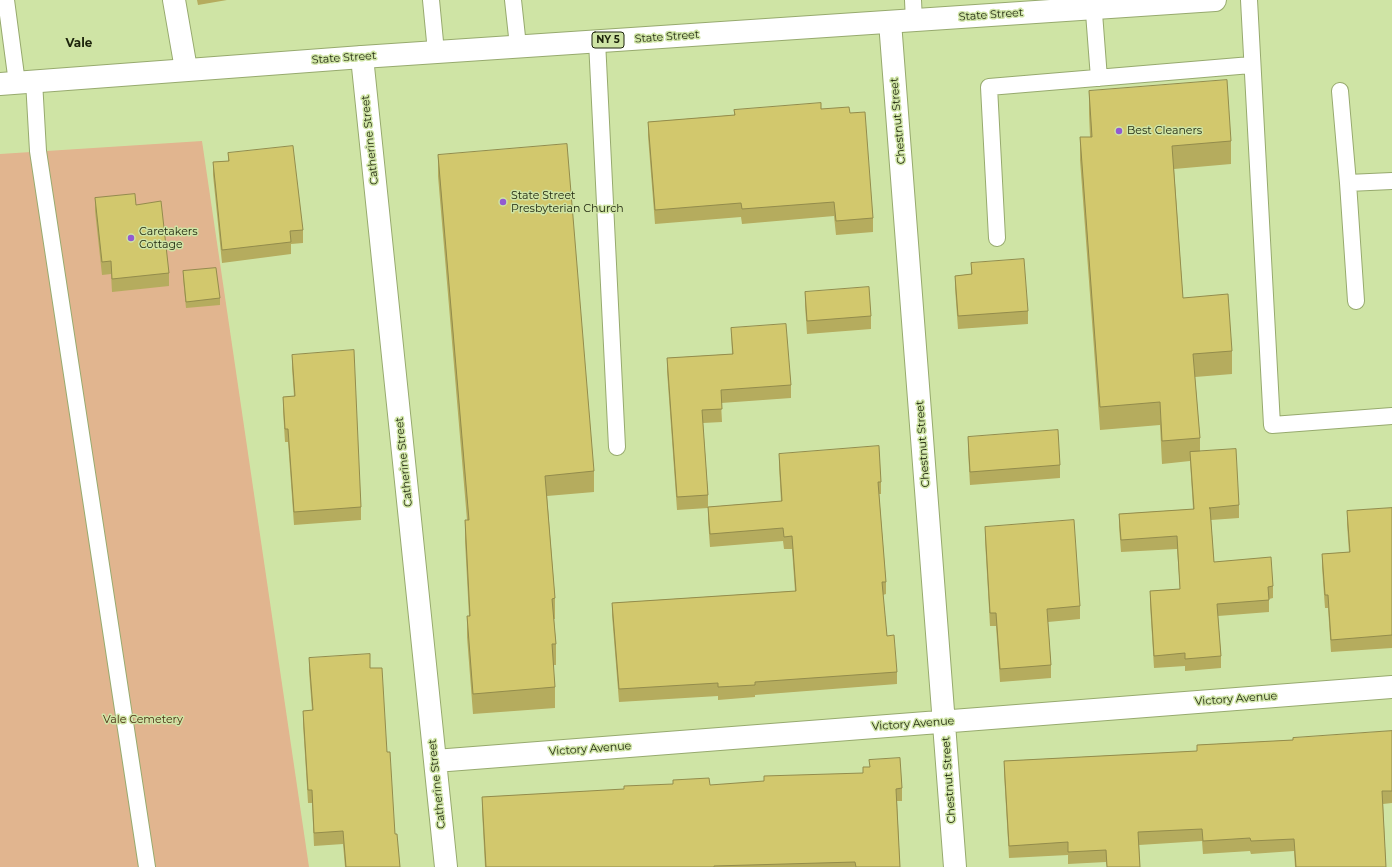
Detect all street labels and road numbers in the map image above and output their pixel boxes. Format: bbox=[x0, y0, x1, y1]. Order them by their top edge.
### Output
street label: State Street bbox=[958, 6, 1024, 24]
street label: State Street bbox=[634, 28, 700, 46]
road number: NY 5 bbox=[592, 32, 624, 48]
street label: State Street bbox=[311, 49, 377, 67]
street label: Chestnut Street bbox=[888, 77, 908, 165]
street label: Catherine Street bbox=[359, 94, 381, 186]
street label: Chestnut Street bbox=[913, 400, 933, 488]
street label: Catherine Street bbox=[393, 416, 415, 508]
street label: Victory Avenue bbox=[1194, 690, 1278, 708]
street label: Victory Avenue bbox=[871, 715, 955, 733]
street label: Chestnut Street bbox=[939, 736, 959, 824]
street label: Catherine Street bbox=[426, 738, 448, 830]
street label: Victory Avenue bbox=[548, 740, 632, 758]

